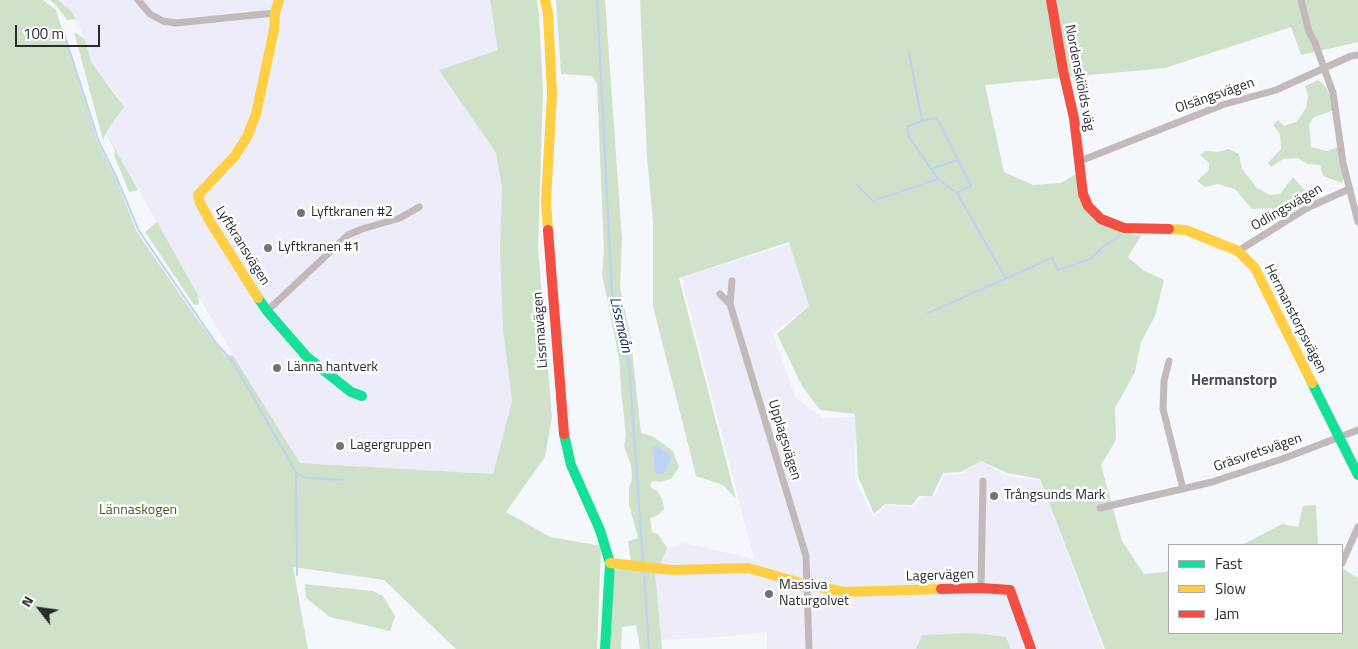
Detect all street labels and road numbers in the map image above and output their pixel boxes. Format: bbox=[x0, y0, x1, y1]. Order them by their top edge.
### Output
street label: Nordenskiölds väg bbox=[1060, 23, 1098, 133]
street label: Olsängsvägen bbox=[1173, 75, 1257, 117]
street label: Odlingsvägen bbox=[1248, 181, 1326, 235]
street label: Lyftkransvägen bbox=[211, 203, 273, 289]
street label: Hermanstorpsvägen bbox=[1260, 262, 1330, 376]
street label: Lissmavägen bbox=[530, 291, 552, 369]
street label: Upplagsvägen bbox=[764, 398, 804, 482]
street label: Gräsvretsvägen bbox=[1212, 430, 1304, 476]
street label: Lagervägen bbox=[906, 566, 974, 586]

